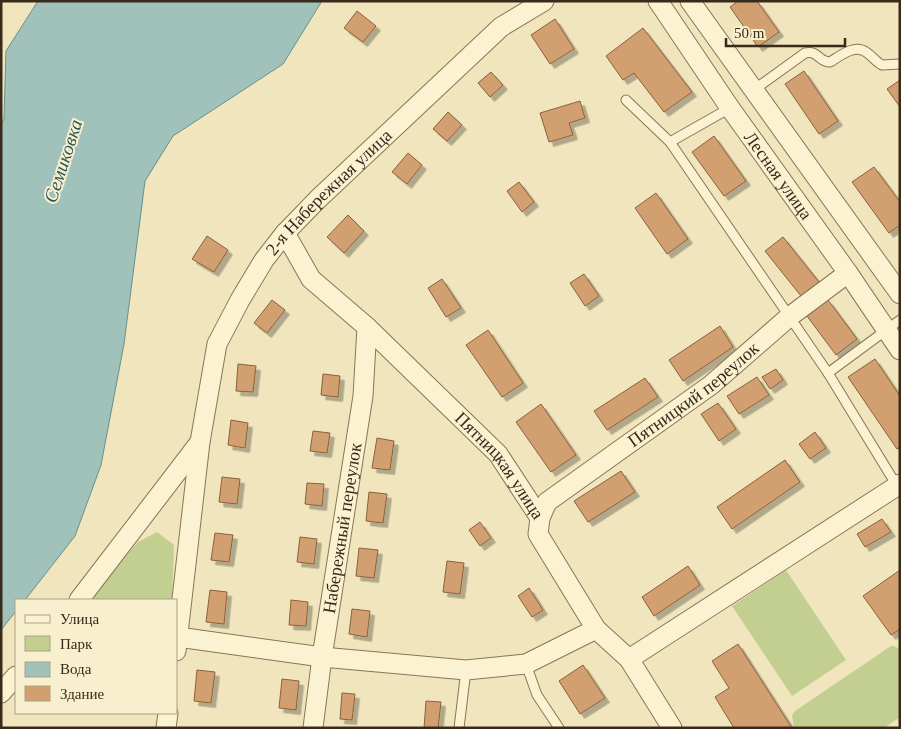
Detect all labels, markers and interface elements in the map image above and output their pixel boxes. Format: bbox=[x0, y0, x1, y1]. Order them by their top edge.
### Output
scale bar bbox=[726, 15, 845, 47]
text: 50 m bbox=[734, 25, 765, 41]
water label: Семиковка bbox=[40, 117, 86, 205]
street label: 2-я Набережная улица bbox=[262, 125, 396, 259]
street label: Лесная улица bbox=[740, 128, 817, 223]
street label: Пятницкий переулок bbox=[624, 338, 763, 451]
street label: Пятницкая улица bbox=[451, 408, 548, 523]
street label: Набережный переулок bbox=[319, 441, 366, 615]
legend bbox=[15, 599, 178, 714]
text: Улица bbox=[60, 611, 99, 627]
text: Парк bbox=[60, 636, 93, 652]
text: Вода bbox=[60, 661, 92, 677]
text: Здание bbox=[60, 686, 104, 702]

